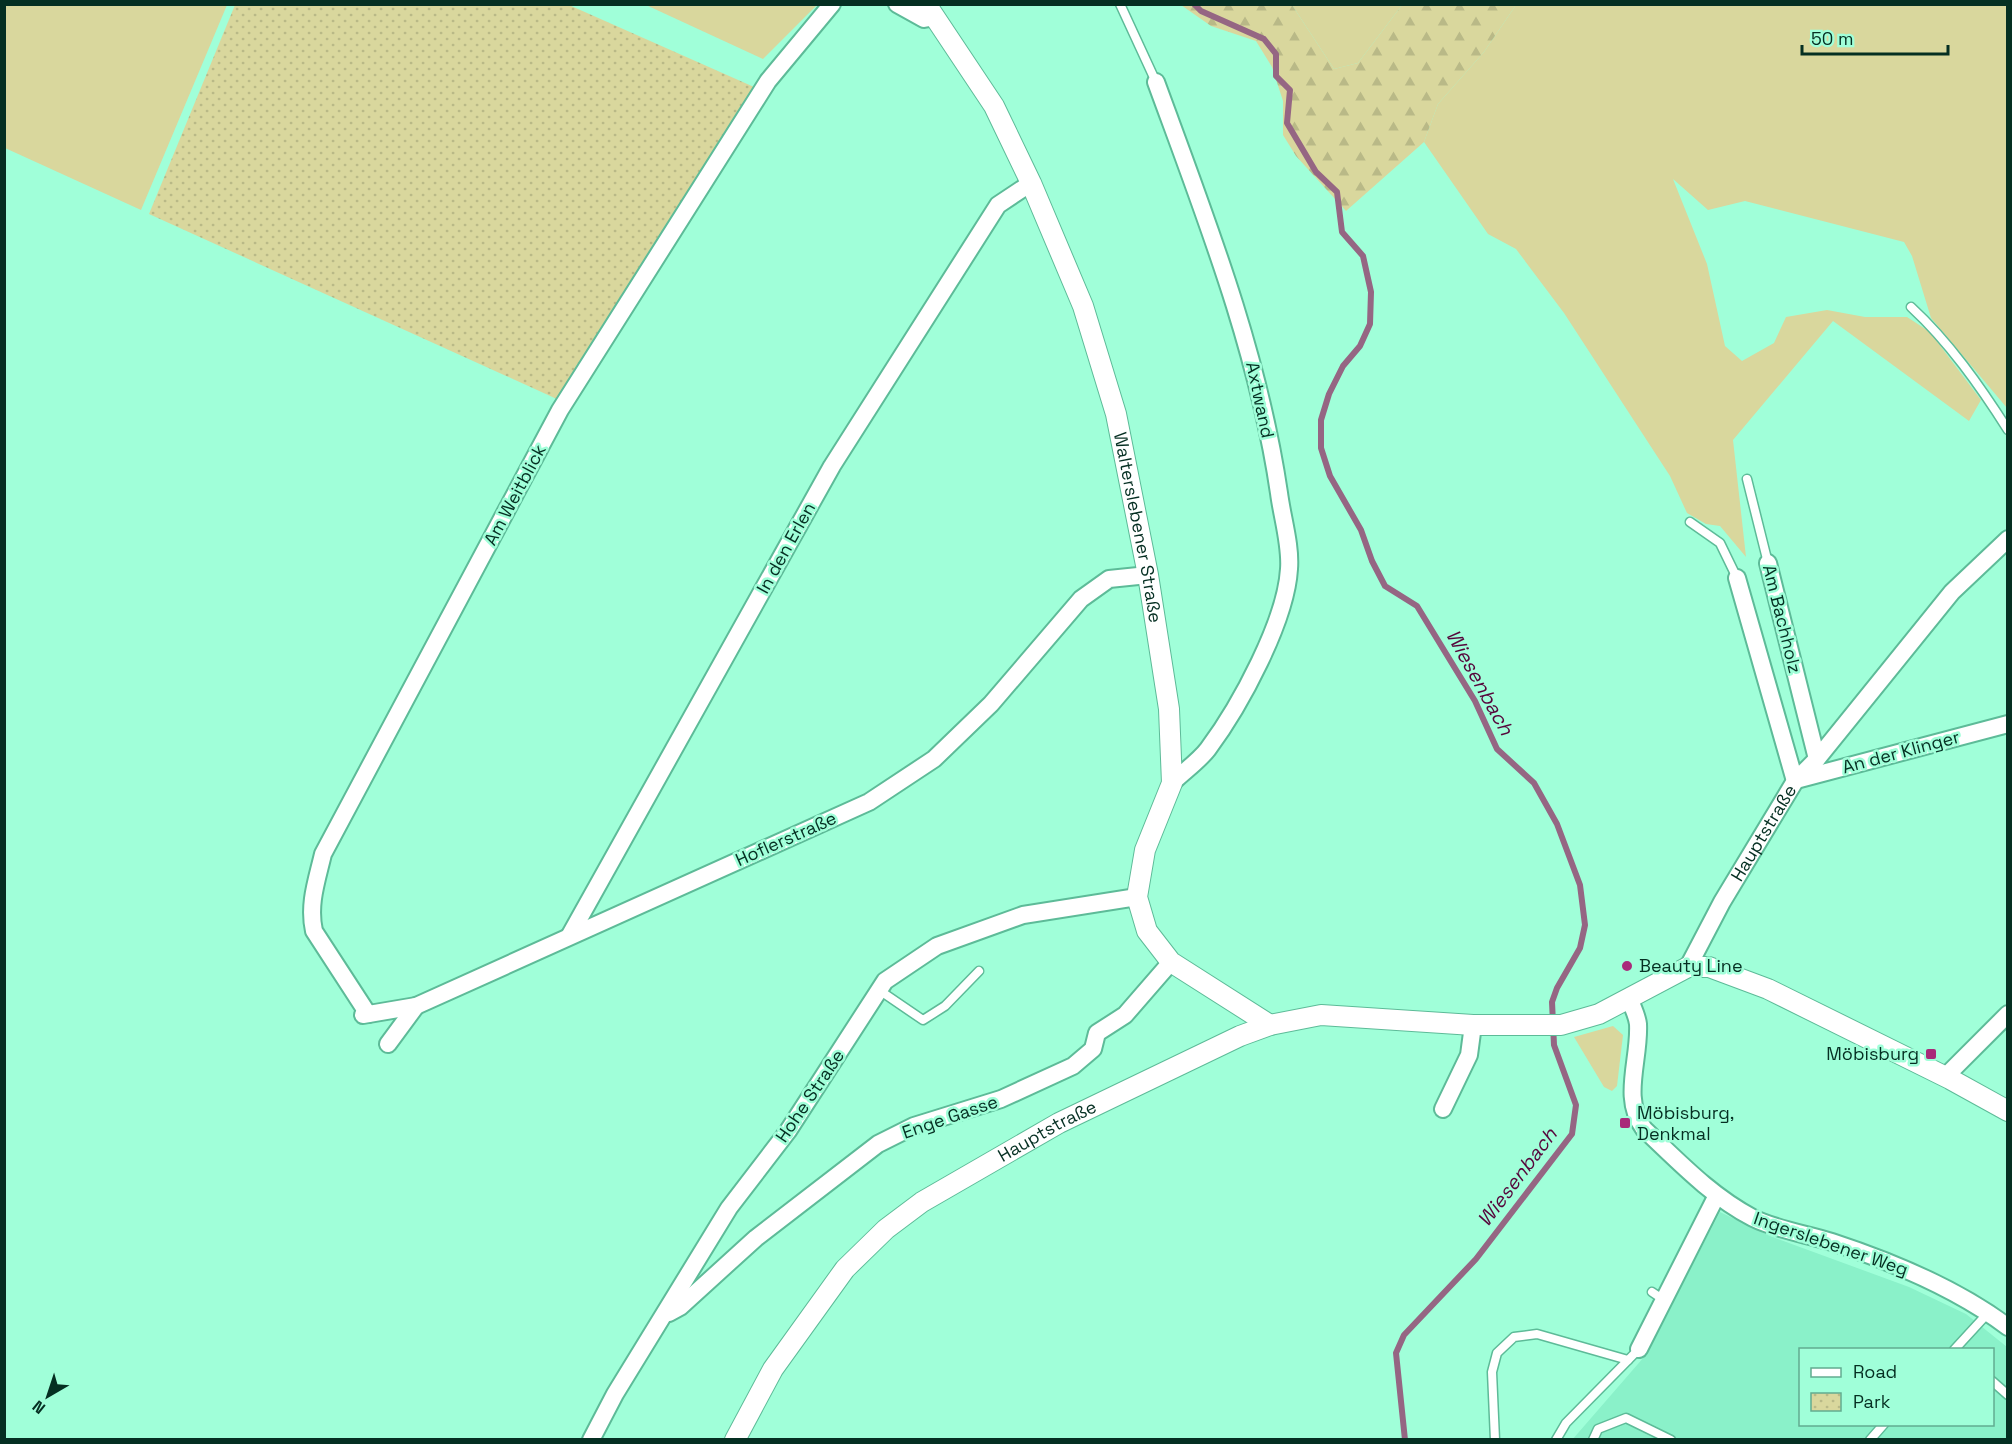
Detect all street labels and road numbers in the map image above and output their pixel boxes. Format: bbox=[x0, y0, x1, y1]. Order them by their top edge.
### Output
street label: Axtwand bbox=[1241, 360, 1280, 440]
street label: Walterslebener Straße bbox=[1109, 430, 1167, 624]
street label: Am Weitblick bbox=[478, 440, 551, 549]
street label: In den Erlen bbox=[751, 498, 820, 597]
street label: Am Bachholz bbox=[1758, 562, 1807, 676]
street label: An der Klinger bbox=[1840, 725, 1962, 778]
street label: Hauptstraße bbox=[1725, 780, 1801, 885]
street label: Hoflerstraße bbox=[732, 806, 840, 871]
street label: Hohe Straße bbox=[770, 1045, 849, 1147]
street label: Enge Gasse bbox=[899, 1089, 1001, 1144]
street label: Hauptstraße bbox=[994, 1095, 1100, 1167]
street label: Ingerslebener Weg bbox=[1751, 1206, 1911, 1281]

